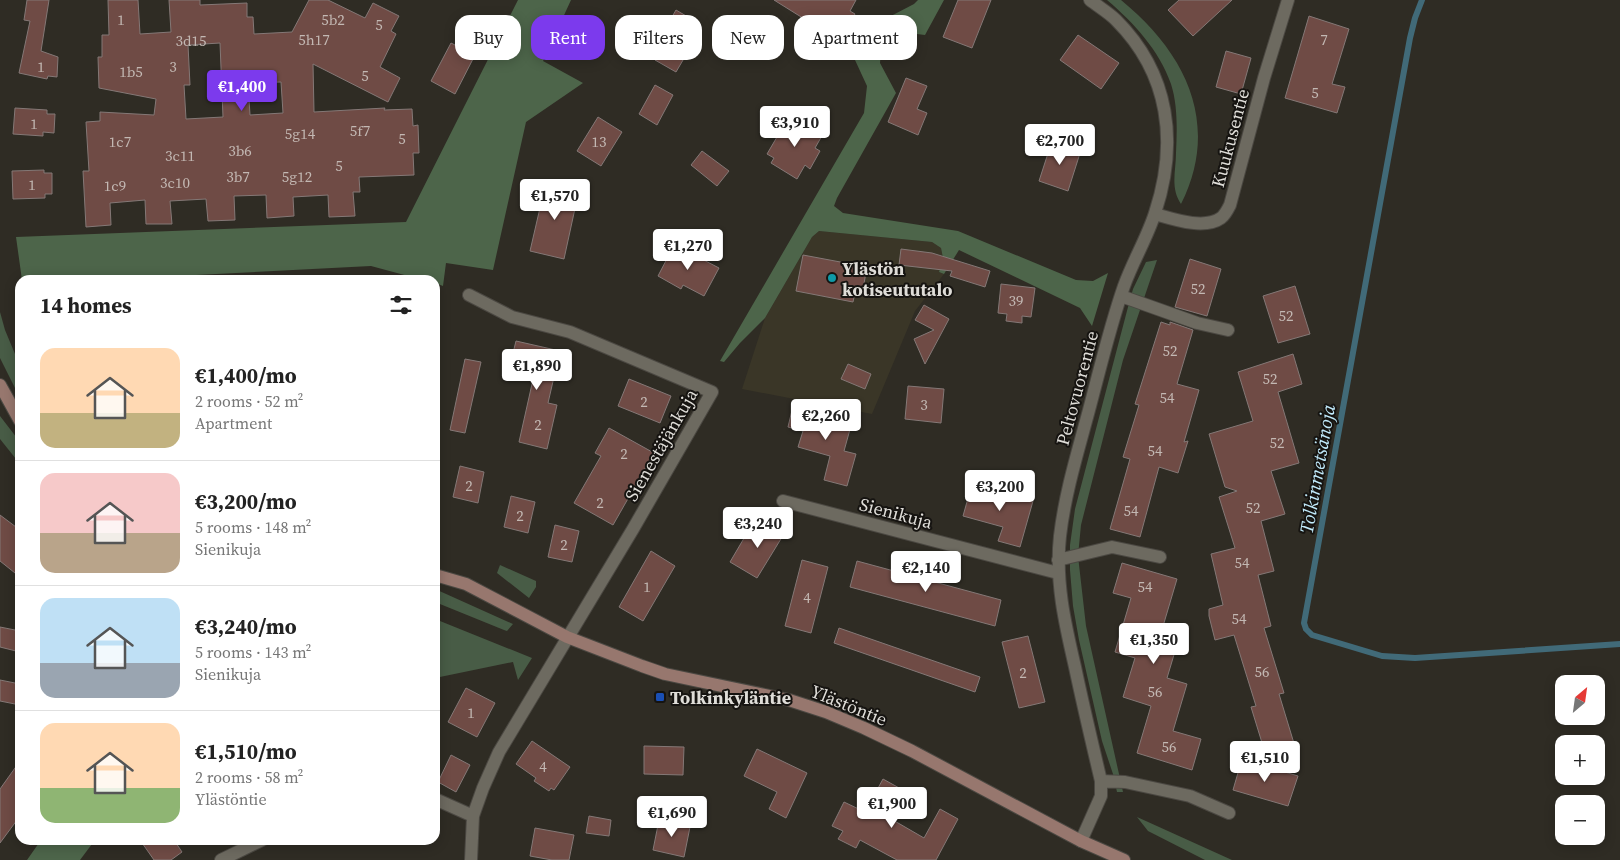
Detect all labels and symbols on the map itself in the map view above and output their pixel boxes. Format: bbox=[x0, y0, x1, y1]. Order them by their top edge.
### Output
house number: 1 bbox=[117, 9, 125, 30]
house number: 5b2 bbox=[321, 9, 345, 30]
house number: 5 bbox=[375, 14, 383, 35]
house number: 5h17 bbox=[298, 29, 330, 50]
house number: 7 bbox=[1320, 29, 1328, 50]
house number: 3d15 bbox=[175, 30, 207, 51]
house number: 1 bbox=[37, 56, 45, 77]
house number: 3 bbox=[169, 56, 177, 77]
house number: 1b5 bbox=[119, 61, 143, 82]
house number: 5 bbox=[361, 65, 369, 86]
pin: €1,400 bbox=[201, 70, 283, 112]
house number: 5 bbox=[1311, 82, 1319, 103]
street label: Kuukusentie bbox=[1205, 86, 1255, 190]
pin: €3,910 bbox=[754, 106, 836, 148]
house number: 1 bbox=[30, 113, 38, 134]
house number: 5f7 bbox=[350, 120, 370, 141]
house number: 5g14 bbox=[285, 123, 316, 144]
pin: €2,700 bbox=[1019, 124, 1101, 166]
house number: 5 bbox=[398, 128, 406, 149]
house number: 1c7 bbox=[109, 131, 131, 152]
house number: 13 bbox=[591, 131, 607, 152]
house number: 3b6 bbox=[228, 140, 252, 161]
house number: 3c11 bbox=[165, 145, 195, 166]
house number: 5 bbox=[335, 155, 343, 176]
house number: 3b7 bbox=[226, 166, 250, 187]
house number: 5g12 bbox=[282, 166, 312, 187]
house number: 3c10 bbox=[160, 172, 190, 193]
house number: 1 bbox=[28, 174, 36, 195]
house number: 1c9 bbox=[104, 175, 126, 196]
pin: €1,570 bbox=[514, 178, 596, 221]
pin: €1,270 bbox=[647, 228, 729, 271]
place label: Ylästön kotiseututalo bbox=[842, 256, 952, 302]
marker: Ylästön kotiseututalo bbox=[826, 272, 838, 284]
house number: 52 bbox=[1190, 278, 1206, 299]
house number: 39 bbox=[1008, 290, 1024, 311]
house number: 52 bbox=[1278, 305, 1294, 326]
street label: Peltovuorentie bbox=[1050, 328, 1104, 448]
house number: 52 bbox=[1162, 340, 1178, 361]
pin: €1,890 bbox=[496, 348, 578, 391]
house number: 52 bbox=[1262, 368, 1278, 389]
street label: Sienestäjänkuja bbox=[619, 383, 704, 506]
house number: 54 bbox=[1159, 387, 1175, 408]
house number: 2 bbox=[640, 391, 648, 412]
house number: 3 bbox=[920, 394, 928, 415]
pin: €2,260 bbox=[785, 398, 867, 441]
water label: Tolkinmetsänoja bbox=[1293, 402, 1341, 536]
house number: 2 bbox=[534, 414, 542, 435]
house number: 52 bbox=[1269, 432, 1285, 453]
house number: 54 bbox=[1147, 440, 1163, 461]
house number: 2 bbox=[620, 443, 628, 464]
pin: €3,200 bbox=[959, 470, 1041, 512]
house number: 2 bbox=[465, 475, 473, 496]
street label: Sienikuja bbox=[857, 491, 936, 535]
house number: 2 bbox=[596, 492, 604, 513]
house number: 52 bbox=[1245, 497, 1261, 518]
house number: 54 bbox=[1123, 500, 1139, 521]
house number: 2 bbox=[516, 505, 524, 526]
pin: €3,240 bbox=[717, 506, 799, 549]
house number: 2 bbox=[560, 534, 568, 555]
pin: €2,140 bbox=[885, 550, 967, 593]
house number: 54 bbox=[1234, 552, 1250, 573]
house number: 1 bbox=[643, 576, 651, 597]
house number: 54 bbox=[1137, 576, 1153, 597]
house number: 4 bbox=[803, 587, 811, 608]
house number: 54 bbox=[1231, 608, 1247, 629]
pin: €1,350 bbox=[1113, 622, 1195, 665]
house number: 56 bbox=[1254, 661, 1270, 682]
house number: 2 bbox=[1019, 662, 1027, 683]
north arrow bbox=[1555, 675, 1605, 725]
street label: Ylästöntie bbox=[807, 678, 891, 732]
house number: 56 bbox=[1147, 681, 1163, 702]
place label: Tolkinkyläntie bbox=[670, 685, 791, 710]
marker: Tolkinkyläntie bbox=[654, 691, 666, 703]
house number: 1 bbox=[467, 702, 475, 723]
house number: 56 bbox=[1161, 736, 1177, 757]
pin: €1,510 bbox=[1224, 740, 1306, 783]
house number: 4 bbox=[539, 756, 547, 777]
pin: €1,900 bbox=[851, 786, 933, 829]
pin: €1,690 bbox=[631, 796, 713, 838]

